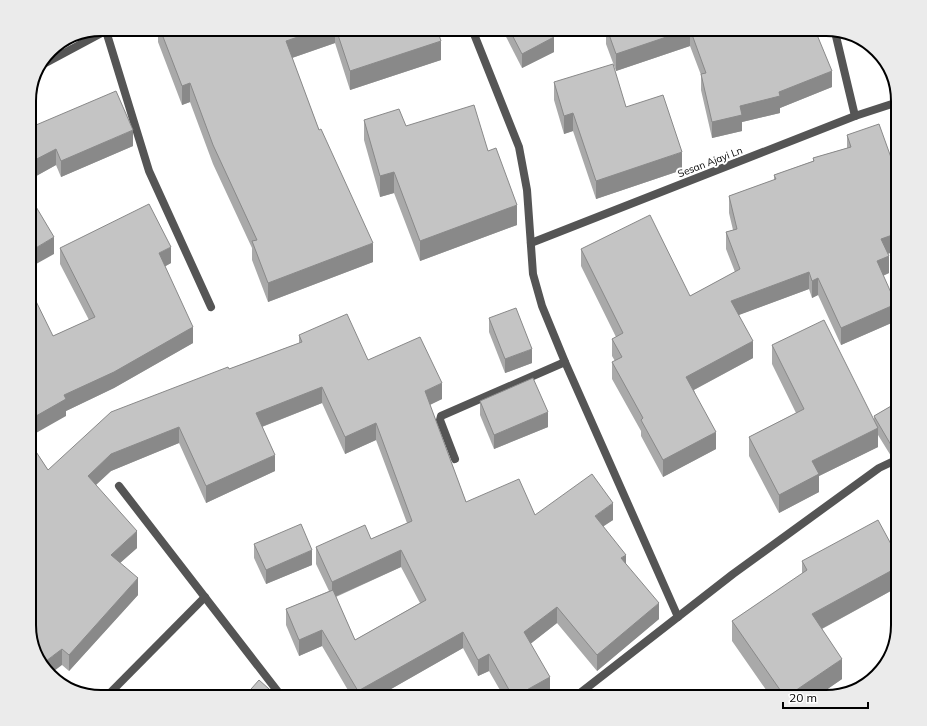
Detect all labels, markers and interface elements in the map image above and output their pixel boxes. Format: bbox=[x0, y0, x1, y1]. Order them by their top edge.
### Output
street label: Sesan Ajayi Ln bbox=[676, 144, 744, 180]
scale bar bbox=[783, 684, 868, 710]
text: 20 m bbox=[789, 690, 817, 705]

